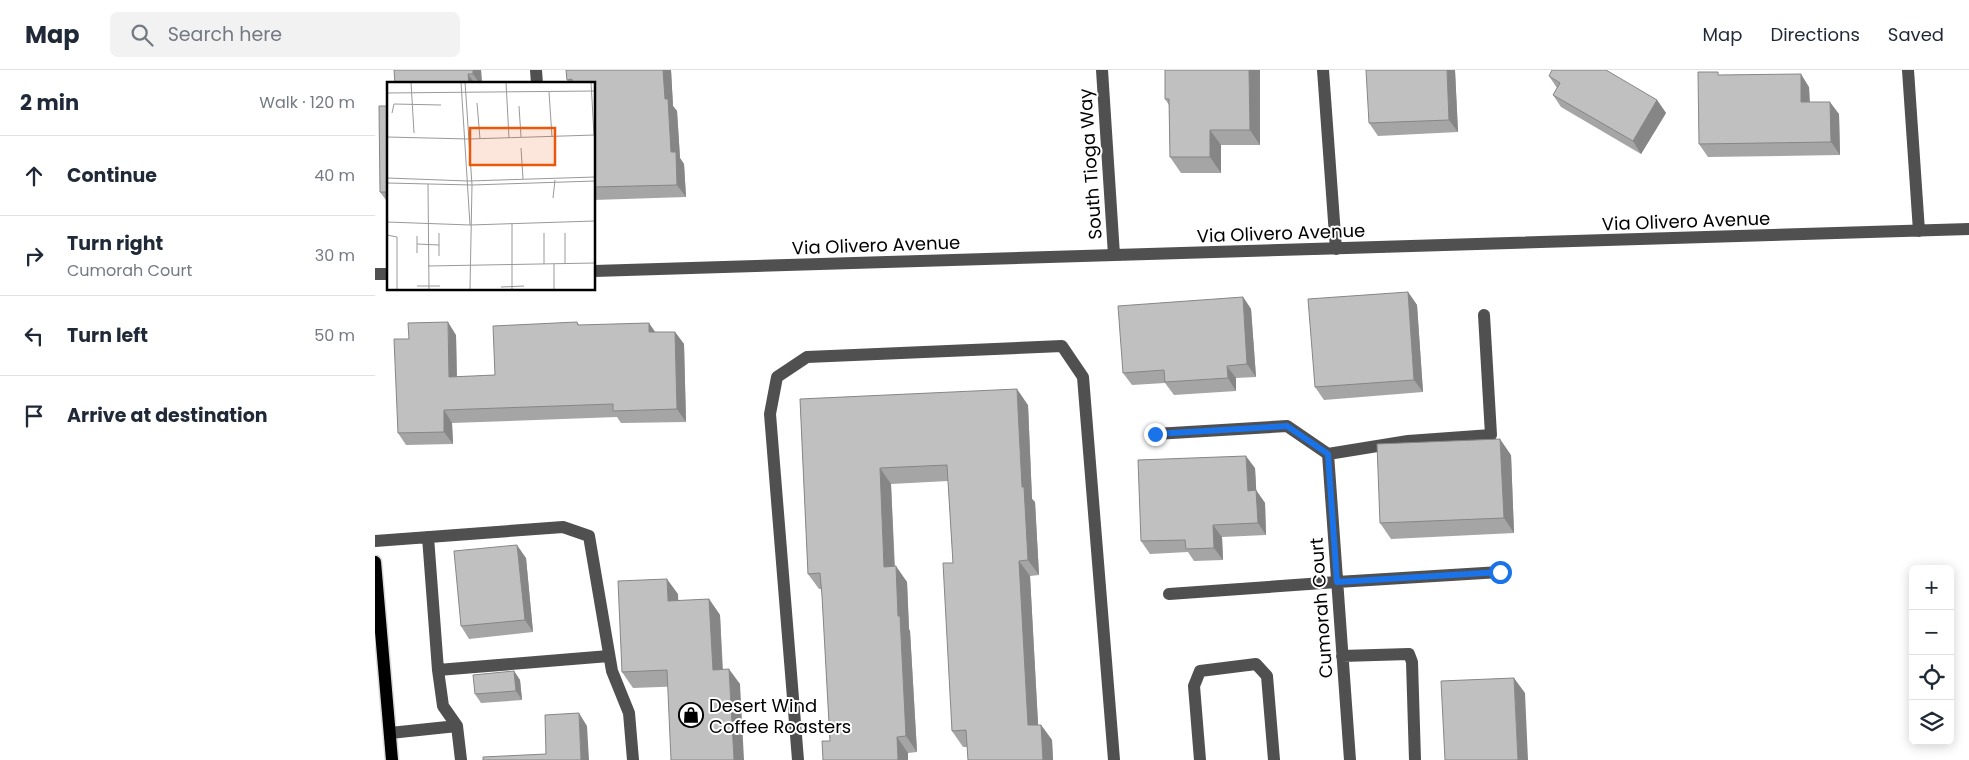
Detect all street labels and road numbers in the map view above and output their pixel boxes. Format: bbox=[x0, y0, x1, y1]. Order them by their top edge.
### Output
street label: South Tioga Way bbox=[1072, 88, 1108, 240]
street label: Via Olivero Avenue bbox=[1601, 206, 1771, 236]
street label: Via Olivero Avenue bbox=[1196, 218, 1366, 248]
street label: Via Olivero Avenue bbox=[791, 230, 961, 260]
street label: Cumorah Court bbox=[1304, 537, 1338, 679]

